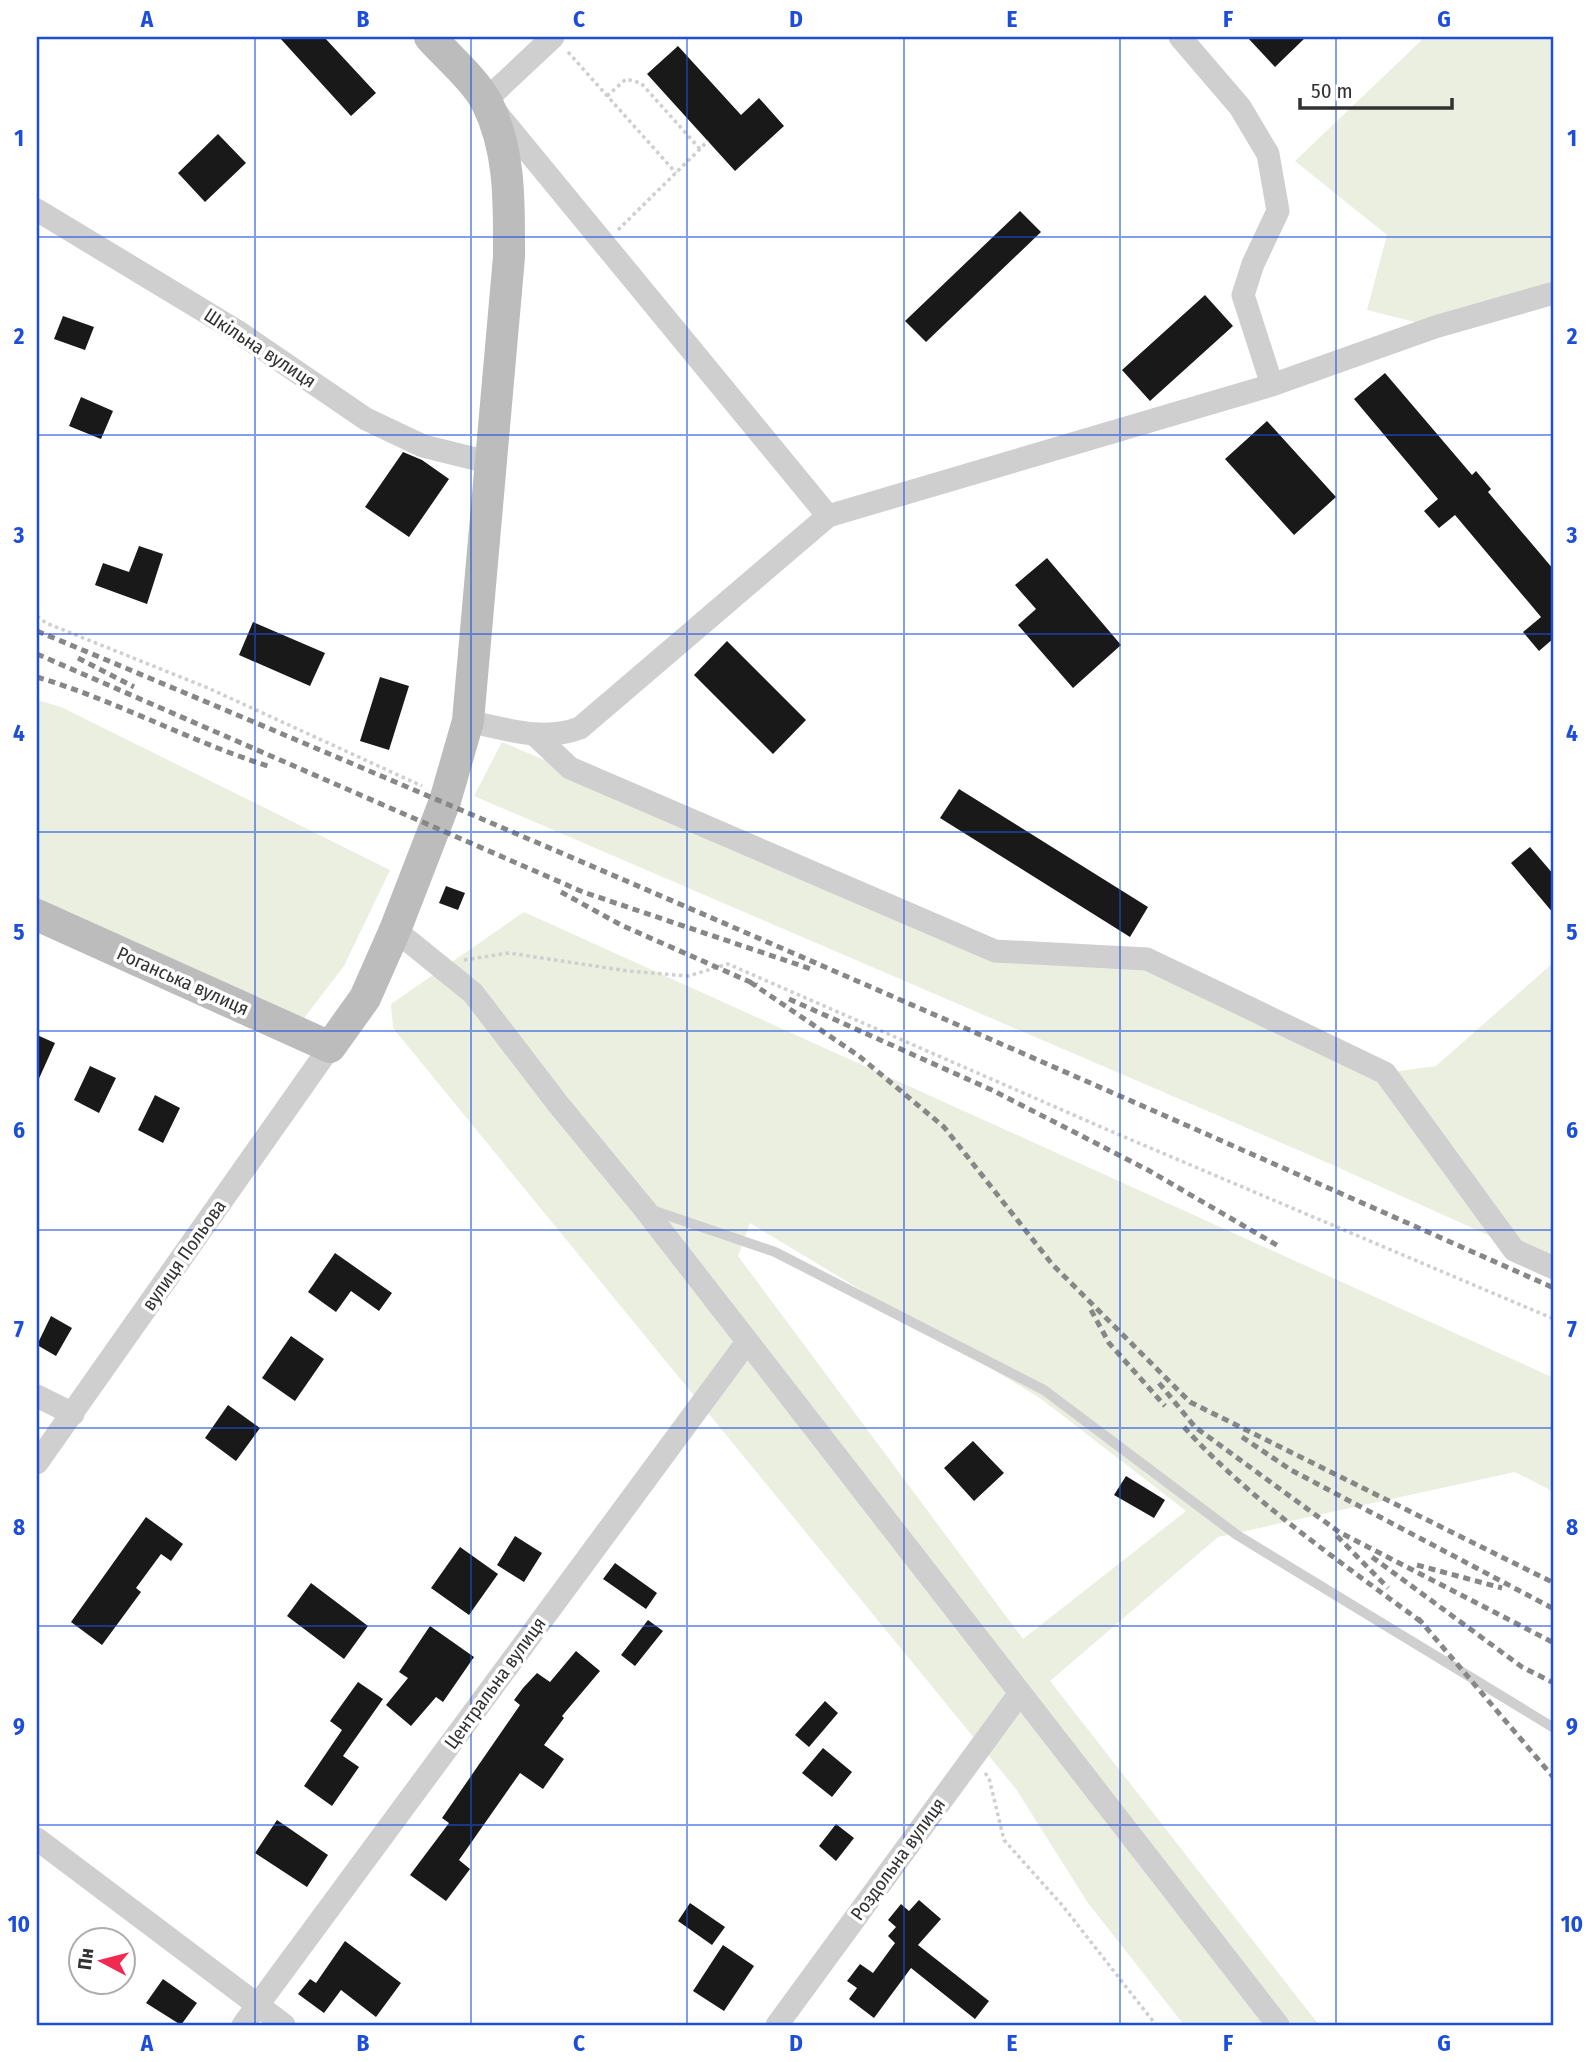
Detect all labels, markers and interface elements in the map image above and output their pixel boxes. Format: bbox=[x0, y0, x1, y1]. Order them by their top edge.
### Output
text: A bbox=[140, 5, 154, 33]
text: B bbox=[357, 5, 370, 33]
text: C bbox=[573, 5, 585, 33]
text: D bbox=[789, 5, 803, 33]
text: E bbox=[1007, 5, 1018, 33]
text: F bbox=[1223, 5, 1233, 33]
text: G bbox=[1437, 5, 1451, 33]
scale bar bbox=[1300, 66, 1453, 110]
text: 50 m bbox=[1311, 78, 1353, 104]
text: 1 bbox=[14, 124, 24, 152]
text: 1 bbox=[1567, 124, 1577, 152]
street label: Шкільна вулиця bbox=[200, 303, 320, 393]
text: 2 bbox=[13, 322, 25, 350]
text: 2 bbox=[1566, 322, 1578, 350]
text: 3 bbox=[13, 521, 25, 549]
text: 3 bbox=[1566, 521, 1578, 549]
text: 4 bbox=[13, 719, 25, 747]
text: 4 bbox=[1566, 719, 1578, 747]
text: 5 bbox=[13, 918, 25, 946]
text: 5 bbox=[1566, 918, 1578, 946]
street label: Роганська вулиця bbox=[114, 942, 252, 1020]
text: 6 bbox=[13, 1116, 25, 1144]
text: 6 bbox=[1566, 1116, 1578, 1144]
street label: вулиця Польова bbox=[137, 1195, 231, 1315]
text: 7 bbox=[14, 1315, 24, 1343]
text: 7 bbox=[1567, 1315, 1577, 1343]
text: 8 bbox=[13, 1513, 25, 1541]
text: 8 bbox=[1566, 1513, 1578, 1541]
street label: Центральна вулиця bbox=[439, 1613, 551, 1753]
text: 9 bbox=[13, 1712, 25, 1740]
text: 9 bbox=[1566, 1712, 1578, 1740]
street label: Роздольна вулиця bbox=[846, 1793, 950, 1925]
text: 10 bbox=[8, 1910, 30, 1938]
text: 10 bbox=[1561, 1910, 1583, 1938]
north arrow bbox=[66, 1926, 136, 1996]
text: Пн bbox=[73, 1947, 98, 1971]
text: A bbox=[140, 2029, 154, 2057]
text: B bbox=[357, 2029, 370, 2057]
text: C bbox=[573, 2029, 585, 2057]
text: D bbox=[789, 2029, 803, 2057]
text: E bbox=[1007, 2029, 1018, 2057]
text: F bbox=[1223, 2029, 1233, 2057]
text: G bbox=[1437, 2029, 1451, 2057]

